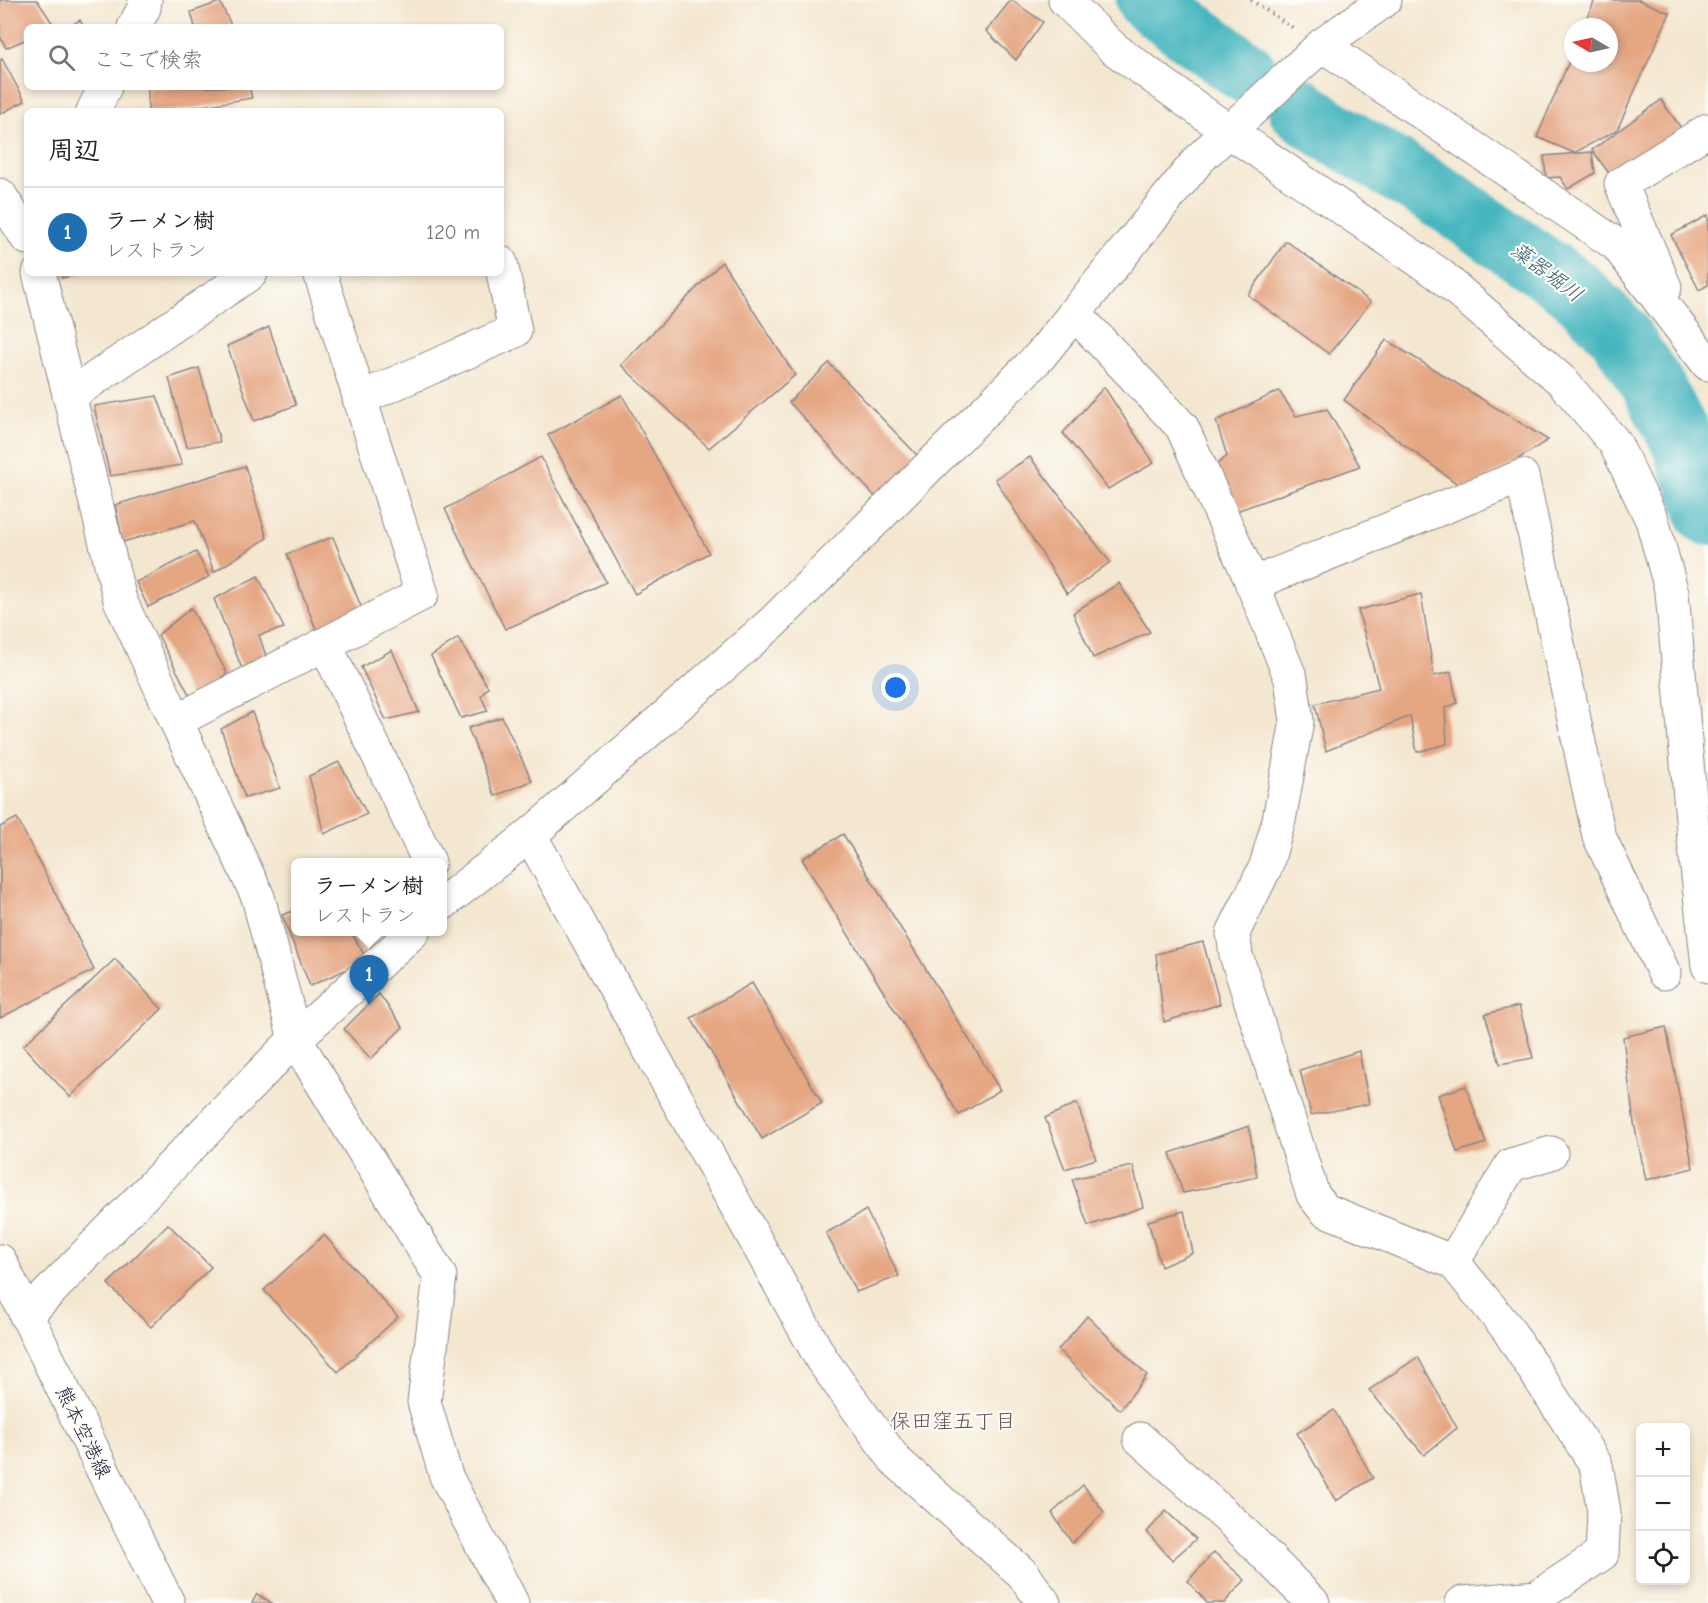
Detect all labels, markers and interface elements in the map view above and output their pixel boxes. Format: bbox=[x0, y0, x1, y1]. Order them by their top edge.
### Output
north arrow bbox=[1564, 18, 1618, 72]
search box bbox=[24, 24, 504, 90]
icon: search bbox=[45, 41, 78, 74]
text: ここで検索 bbox=[93, 47, 203, 73]
text: 周辺 bbox=[48, 136, 100, 166]
text: ラーメン樹 bbox=[105, 208, 215, 234]
text: 1 bbox=[64, 221, 71, 244]
text: 120 m bbox=[426, 221, 480, 244]
water label: 藻器堀川 bbox=[1506, 237, 1588, 307]
text: レストラン bbox=[105, 239, 207, 262]
your location bbox=[881, 673, 910, 702]
popup bbox=[291, 858, 447, 936]
text: ラーメン樹 bbox=[314, 873, 424, 899]
text: レストラン bbox=[314, 904, 416, 927]
pin: 1 bbox=[350, 956, 388, 1005]
street label: 熊本空港線 bbox=[51, 1382, 116, 1482]
district label: 保田窪五丁目 bbox=[890, 1409, 1016, 1433]
map controls bbox=[1636, 1423, 1690, 1585]
button: + bbox=[1636, 1423, 1690, 1477]
button: − bbox=[1636, 1477, 1690, 1531]
button: locate bbox=[1636, 1531, 1690, 1585]

